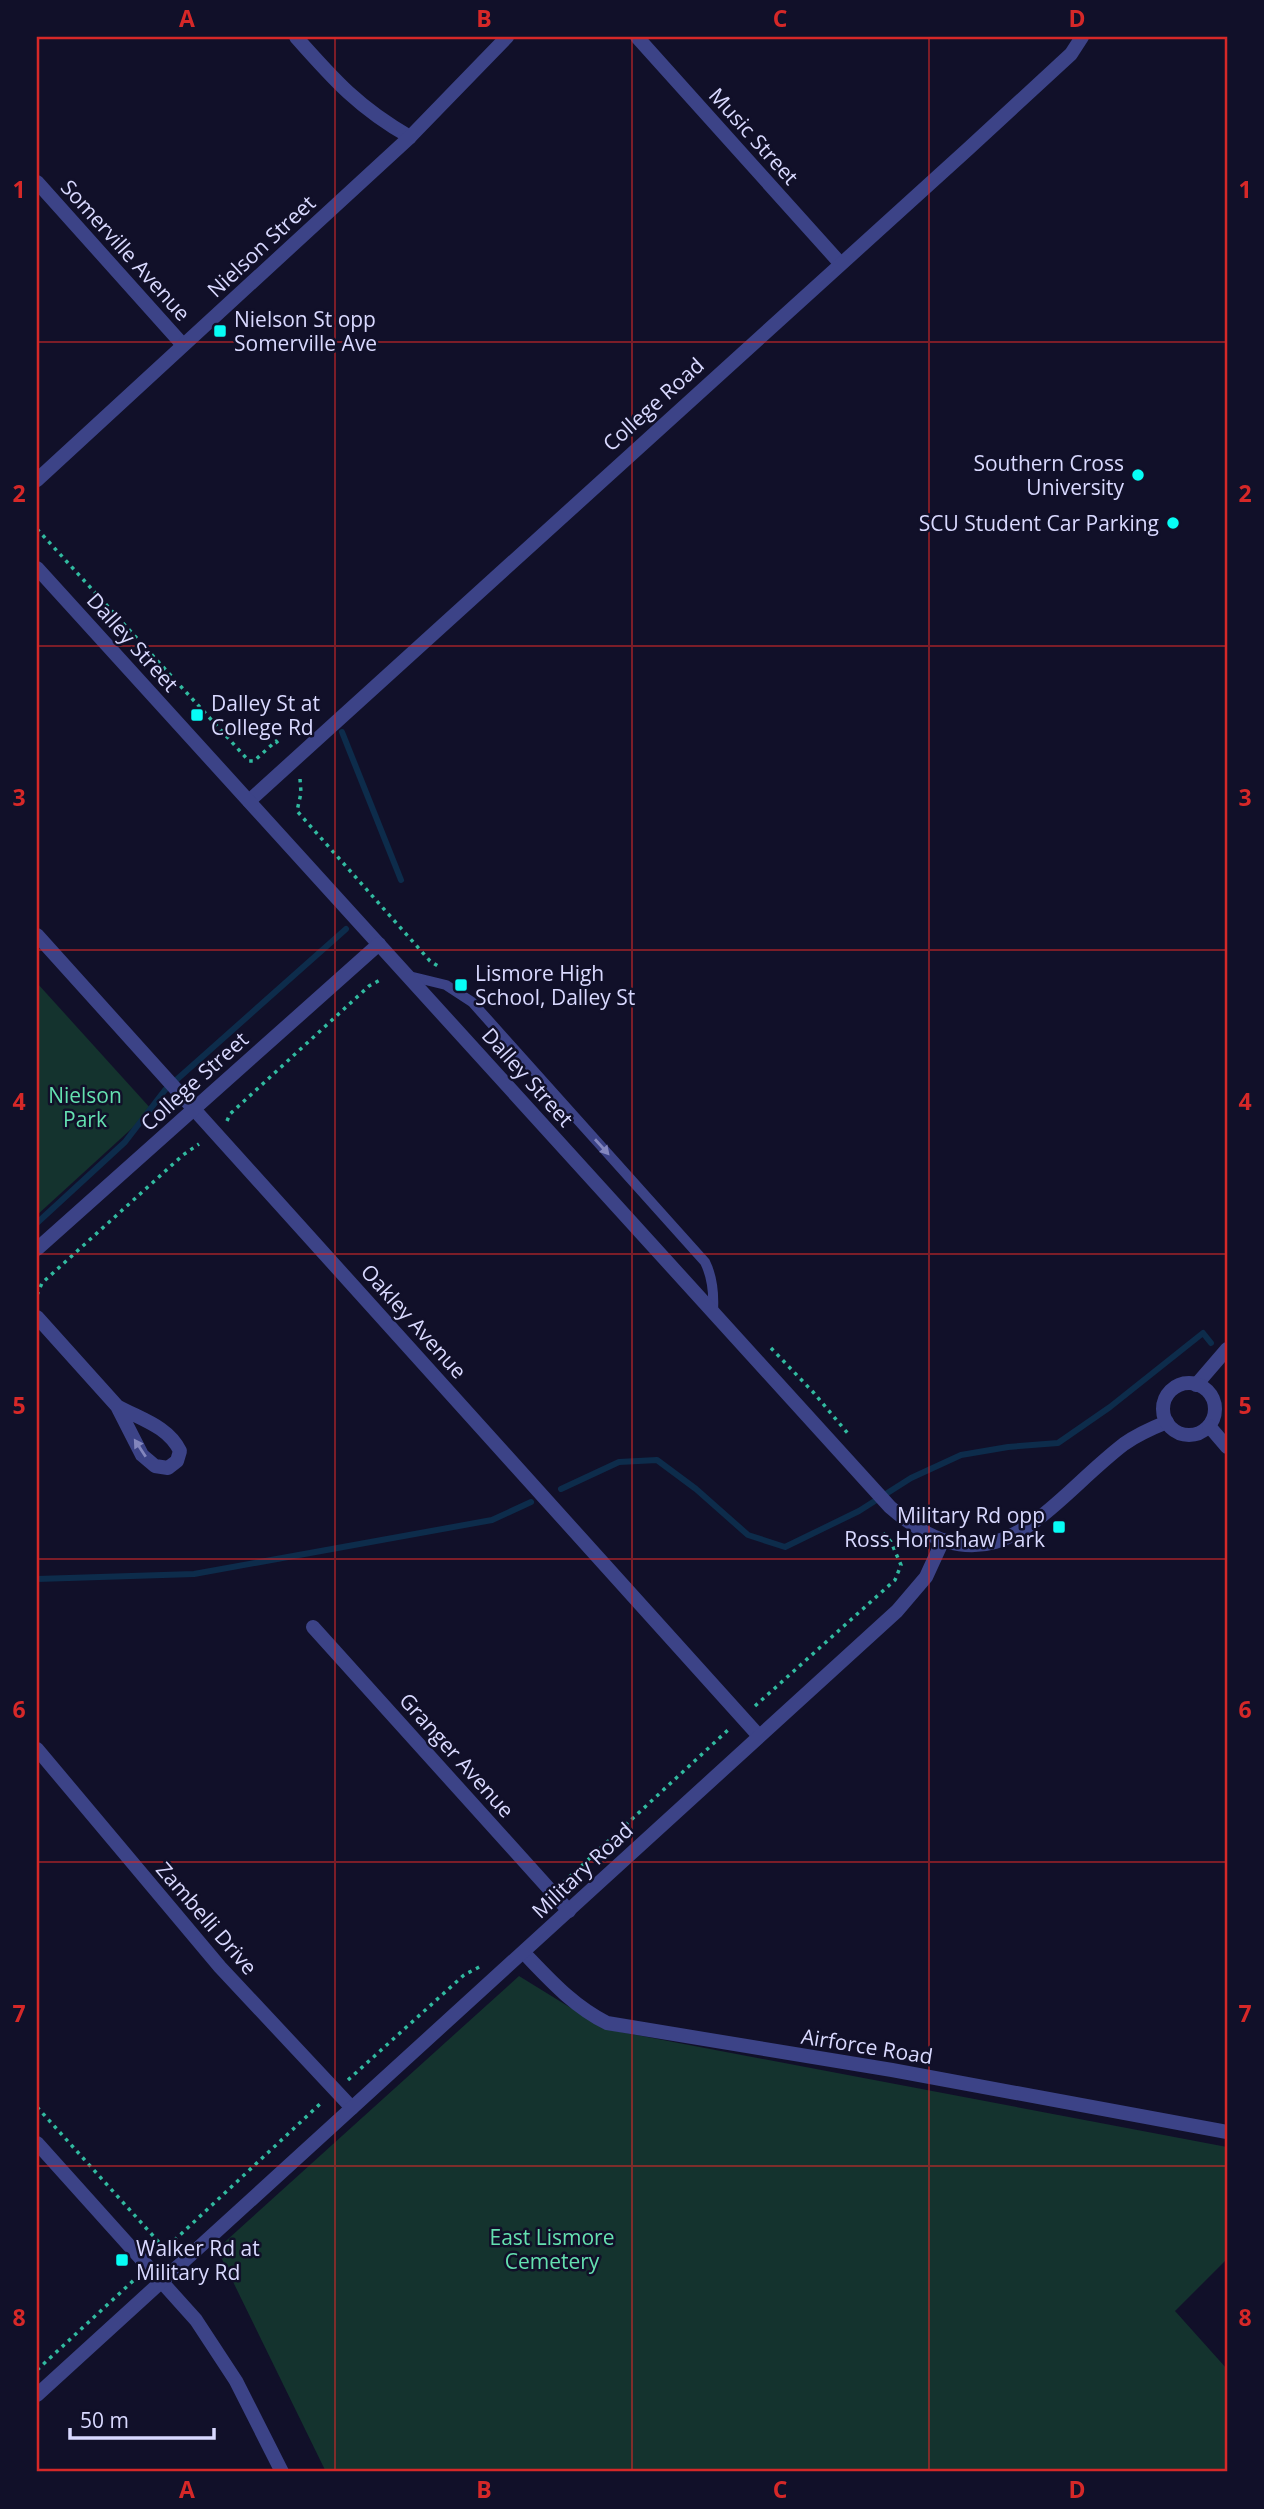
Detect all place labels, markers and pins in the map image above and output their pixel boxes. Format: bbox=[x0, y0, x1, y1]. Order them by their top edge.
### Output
place label: Nielson St opp Somerville Ave bbox=[234, 305, 377, 357]
marker: Nielson St opp Somerville Ave bbox=[212, 323, 228, 339]
place label: Southern Cross University bbox=[973, 449, 1124, 501]
marker: Southern Cross University bbox=[1130, 467, 1146, 483]
place label: SCU Student Car Parking bbox=[919, 509, 1159, 537]
marker: SCU Student Car Parking bbox=[1165, 515, 1181, 531]
place label: Dalley St at College Rd bbox=[211, 689, 320, 741]
marker: Dalley St at College Rd bbox=[189, 707, 205, 723]
place label: Lismore High School, Dalley St bbox=[475, 959, 635, 1011]
marker: Lismore High School, Dalley St bbox=[453, 977, 469, 993]
place label: Military Rd opp Ross Hornshaw Park bbox=[844, 1501, 1045, 1553]
marker: Military Rd opp Ross Hornshaw Park bbox=[1051, 1519, 1067, 1535]
place label: Walker Rd at Military Rd bbox=[136, 2234, 260, 2286]
marker: Walker Rd at Military Rd bbox=[114, 2252, 130, 2268]

